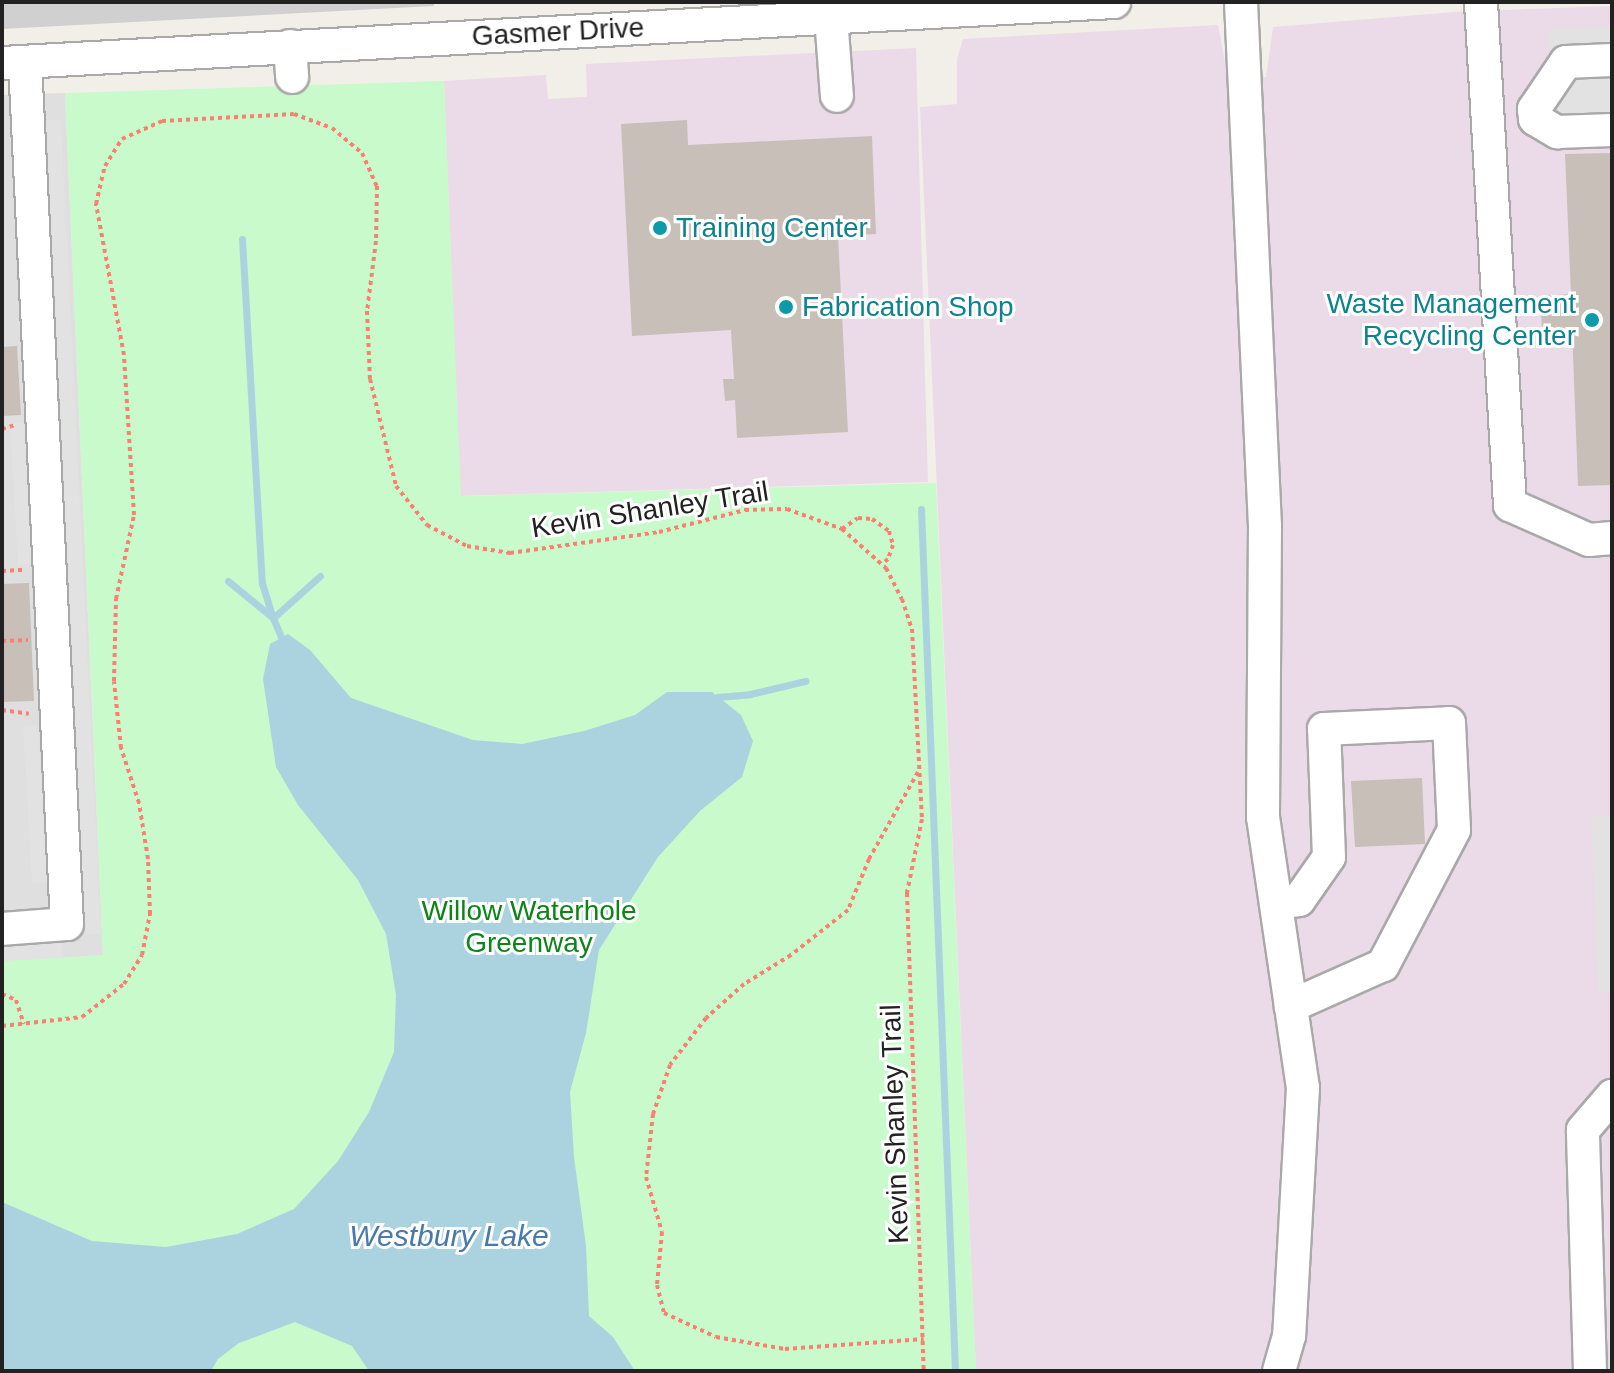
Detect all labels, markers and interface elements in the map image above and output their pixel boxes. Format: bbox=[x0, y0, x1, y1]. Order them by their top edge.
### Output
street label: Gasmer Drive bbox=[471, 11, 645, 53]
place label: Training Center bbox=[676, 211, 868, 245]
marker: Training Center bbox=[651, 219, 669, 237]
place label: Waste Management Recycling Center bbox=[1326, 287, 1576, 353]
place label: Fabrication Shop bbox=[802, 290, 1014, 324]
marker: Fabrication Shop bbox=[777, 298, 795, 316]
marker: Waste Management Recycling Center bbox=[1583, 311, 1601, 329]
street label: Kevin Shanley Trail bbox=[529, 475, 771, 545]
park label: Willow Waterhole Greenway bbox=[421, 894, 637, 960]
street label: Kevin Shanley Trail bbox=[874, 1003, 916, 1245]
water label: Westbury Lake bbox=[349, 1218, 549, 1254]

